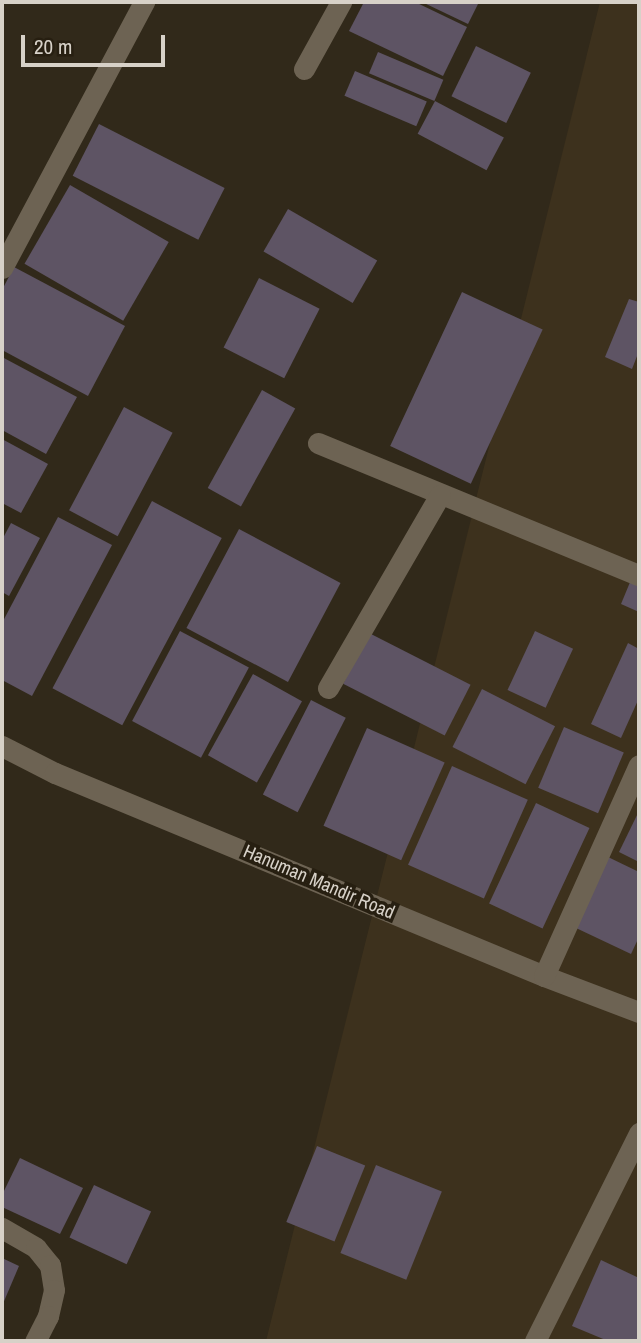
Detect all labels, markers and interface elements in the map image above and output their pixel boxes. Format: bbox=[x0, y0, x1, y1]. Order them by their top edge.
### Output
scale bar bbox=[24, 21, 168, 65]
text: 20 m bbox=[34, 32, 72, 61]
street label: Hanuman Mandir Road bbox=[240, 840, 398, 924]

